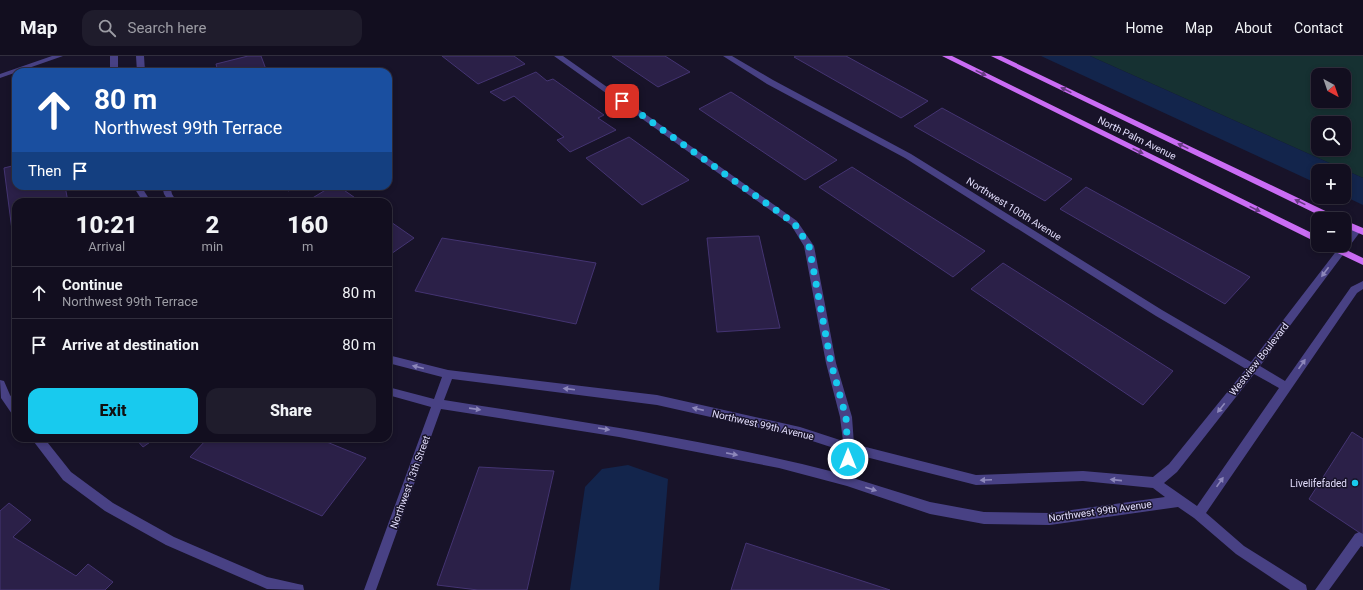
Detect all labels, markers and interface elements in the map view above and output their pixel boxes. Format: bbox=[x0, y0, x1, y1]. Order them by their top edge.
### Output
search box bbox=[82, 10, 362, 46]
text: Map bbox=[20, 16, 58, 39]
icon: search bbox=[96, 17, 118, 39]
text: Search here bbox=[128, 19, 206, 37]
text: Home bbox=[1125, 20, 1163, 36]
text: Map bbox=[1185, 20, 1213, 36]
text: About bbox=[1235, 20, 1272, 36]
text: Contact bbox=[1294, 20, 1343, 36]
north arrow bbox=[1311, 68, 1351, 108]
map controls bbox=[1311, 68, 1351, 252]
one-way arrow bbox=[975, 70, 987, 76]
text: 80 m bbox=[94, 83, 157, 116]
icon: ahead bbox=[28, 84, 80, 136]
pin bbox=[605, 84, 639, 118]
one-way arrow bbox=[1060, 87, 1071, 93]
icon: arrive bbox=[611, 90, 633, 112]
street label: North Palm Avenue bbox=[1096, 114, 1178, 162]
button: search bbox=[1311, 116, 1351, 156]
text: Northwest 99th Terrace bbox=[94, 117, 282, 138]
one-way arrow bbox=[1177, 143, 1188, 149]
one-way arrow bbox=[1132, 148, 1144, 154]
icon: arrive bbox=[69, 160, 91, 182]
text: Then bbox=[28, 162, 61, 180]
button: + bbox=[1311, 164, 1351, 204]
street label: Northwest 100th Avenue bbox=[965, 175, 1063, 243]
one-way arrow bbox=[1294, 199, 1306, 205]
one-way arrow bbox=[1249, 205, 1260, 212]
text: 10:21 bbox=[76, 211, 138, 239]
text: 2 bbox=[205, 211, 219, 239]
text: 160 bbox=[287, 211, 328, 239]
button: − bbox=[1311, 212, 1351, 252]
text: Arrival bbox=[88, 239, 125, 254]
text: min bbox=[202, 239, 223, 254]
text: m bbox=[302, 239, 313, 254]
one-way arrow bbox=[1322, 267, 1330, 277]
text: Continue bbox=[62, 276, 123, 294]
icon: ahead bbox=[28, 282, 50, 304]
text: 80 m bbox=[342, 284, 376, 302]
text: Northwest 99th Terrace bbox=[62, 294, 198, 309]
street label: Westview Boulevard bbox=[1227, 320, 1291, 398]
icon: arrive bbox=[28, 334, 50, 356]
text: Arrive at destination bbox=[62, 336, 199, 354]
text: 80 m bbox=[342, 336, 376, 354]
one-way arrow bbox=[1298, 358, 1306, 369]
one-way arrow bbox=[412, 363, 424, 369]
one-way arrow bbox=[563, 386, 575, 393]
button: Exit bbox=[28, 388, 198, 434]
button: Share bbox=[206, 388, 376, 434]
one-way arrow bbox=[1216, 403, 1225, 414]
one-way arrow bbox=[469, 406, 481, 412]
one-way arrow bbox=[691, 406, 704, 412]
street label: Northwest 99th Avenue bbox=[711, 408, 815, 442]
one-way arrow bbox=[598, 426, 610, 432]
street label: Northwest 13th Street bbox=[388, 434, 432, 530]
position arrow bbox=[827, 438, 869, 480]
one-way arrow bbox=[725, 451, 738, 457]
one-way arrow bbox=[980, 476, 992, 483]
one-way arrow bbox=[1110, 476, 1122, 483]
one-way arrow bbox=[1216, 477, 1224, 487]
place label: Livelifefaded bbox=[1290, 478, 1347, 489]
marker: Livelifefaded bbox=[1350, 478, 1360, 488]
one-way arrow bbox=[865, 486, 877, 492]
street label: Northwest 99th Avenue bbox=[1048, 498, 1152, 524]

